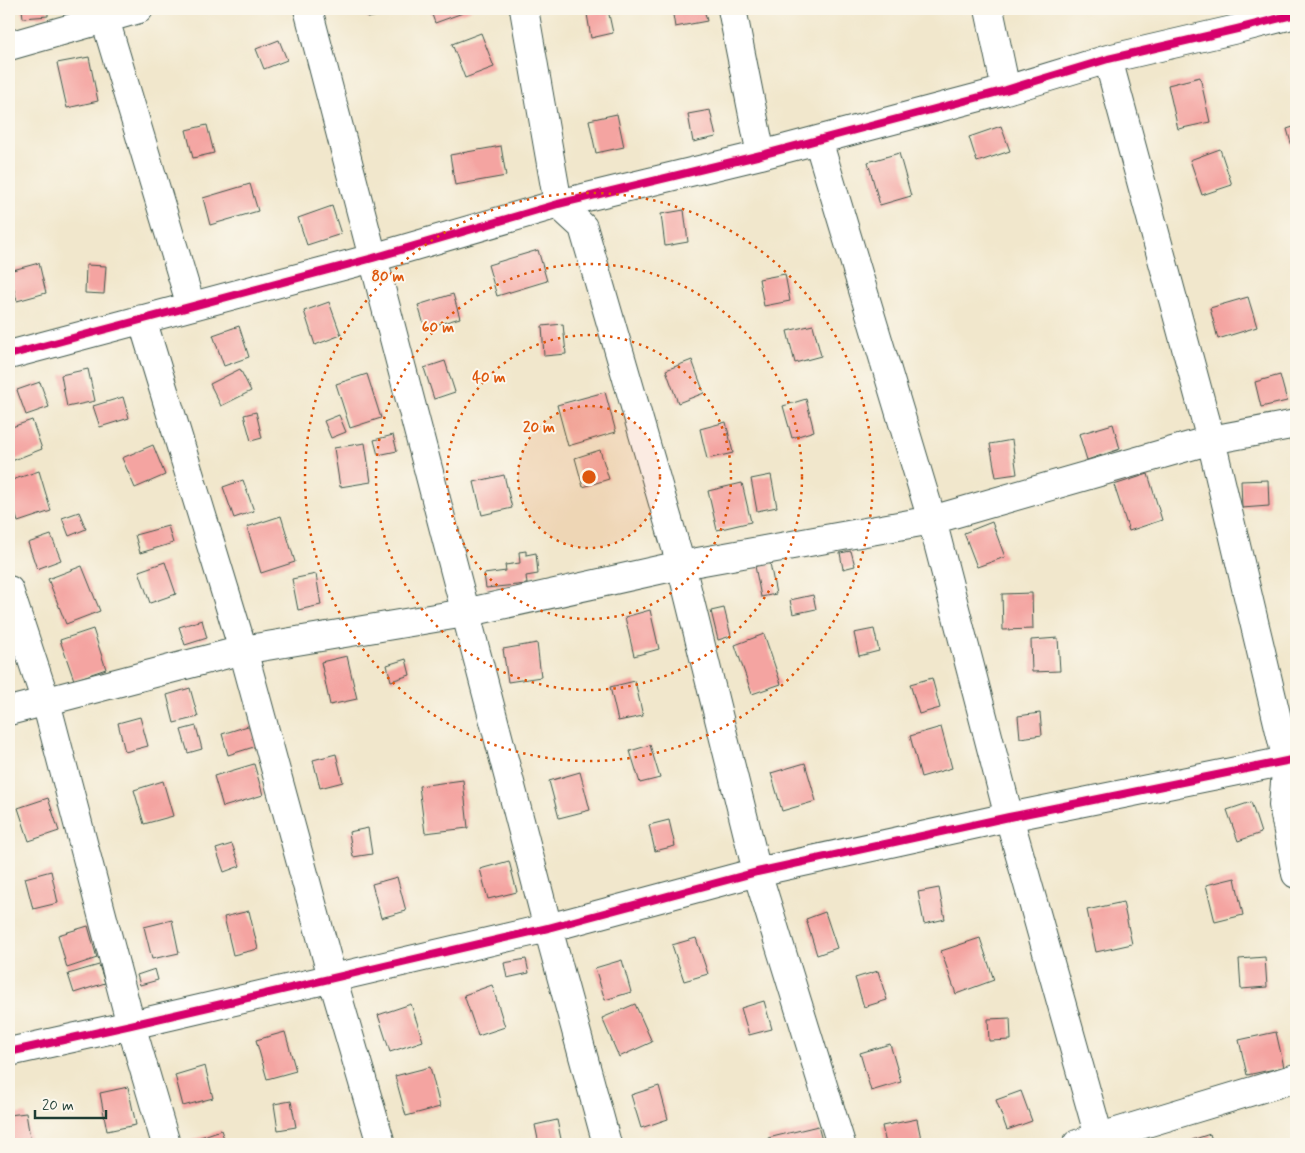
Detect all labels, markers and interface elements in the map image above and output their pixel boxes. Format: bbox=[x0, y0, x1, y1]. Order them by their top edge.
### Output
text: 80 m bbox=[371, 267, 405, 287]
text: 60 m bbox=[422, 318, 454, 338]
text: 40 m bbox=[472, 368, 506, 388]
text: 20 m bbox=[523, 418, 555, 438]
centre of rings bbox=[580, 468, 598, 486]
scale bar bbox=[35, 1088, 106, 1120]
text: 20 m bbox=[42, 1096, 74, 1116]

